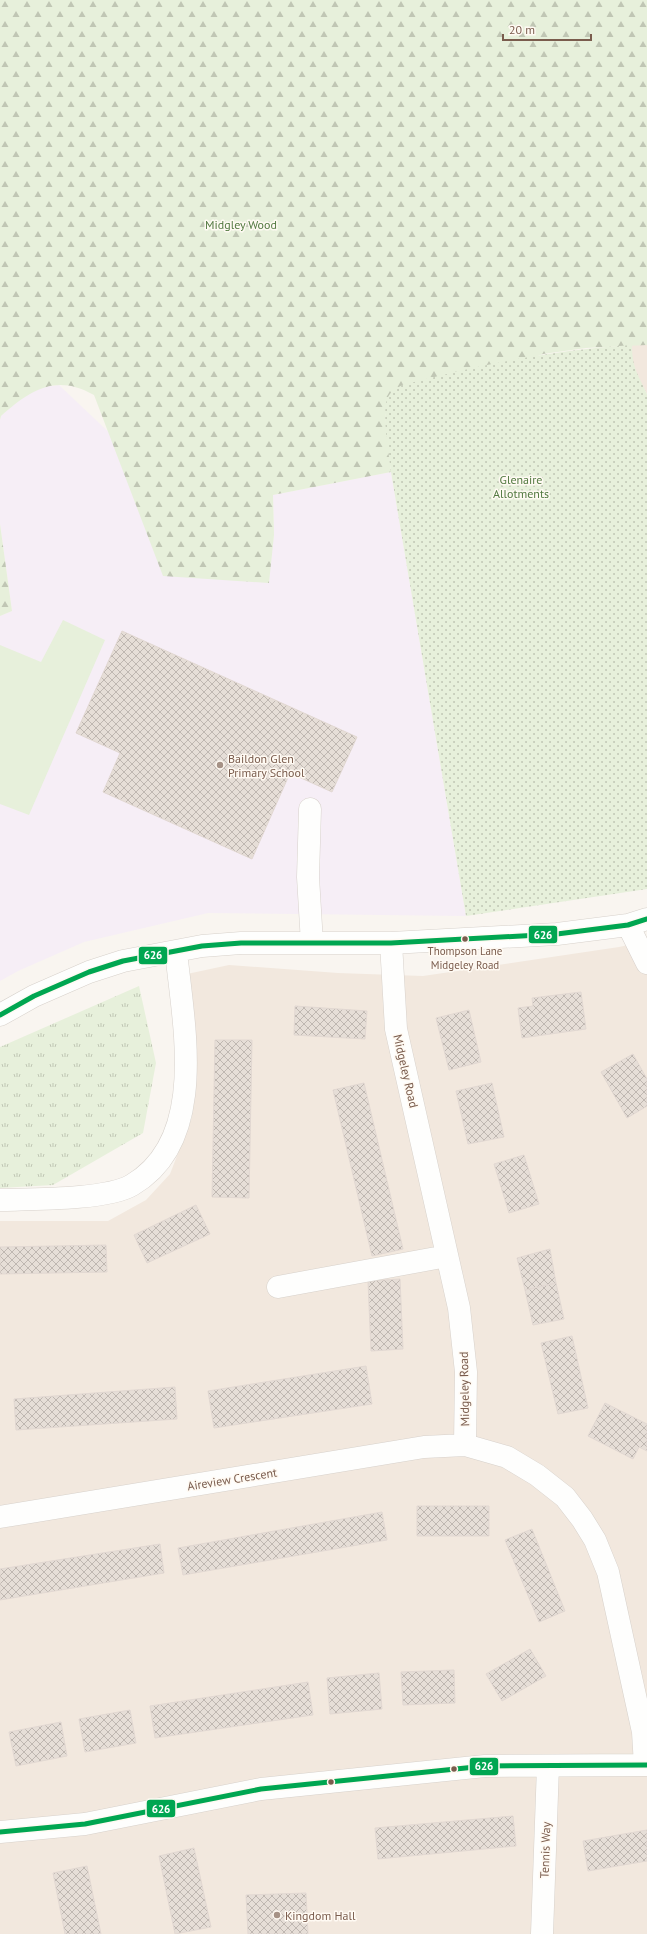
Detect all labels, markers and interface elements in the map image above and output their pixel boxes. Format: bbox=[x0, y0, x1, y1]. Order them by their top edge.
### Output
scale bar bbox=[503, 16, 591, 42]
text: 20 m bbox=[509, 22, 535, 37]
park label: Midgley Wood bbox=[205, 217, 277, 232]
park label: Glenaire Allotments bbox=[493, 472, 549, 501]
place label: Baildon Glen Primary School bbox=[228, 751, 305, 780]
marker: Baildon Glen Primary School bbox=[215, 760, 225, 770]
line badge: 626 bbox=[528, 925, 558, 944]
text: 626 bbox=[534, 928, 552, 942]
marker: Thompson Lane Midgeley Road bbox=[460, 934, 470, 944]
place label: Thompson Lane Midgeley Road bbox=[428, 944, 503, 972]
line badge: 626 bbox=[138, 946, 168, 965]
text: 626 bbox=[144, 948, 162, 962]
street label: Midgeley Road bbox=[390, 1033, 422, 1109]
street label: Midgeley Road bbox=[456, 1351, 472, 1427]
street label: Aireview Crescent bbox=[186, 1465, 278, 1493]
line badge: 626 bbox=[469, 1757, 499, 1776]
text: 626 bbox=[475, 1759, 493, 1773]
unlabelled marker bbox=[449, 1764, 459, 1774]
unlabelled marker bbox=[326, 1777, 336, 1787]
line badge: 626 bbox=[146, 1799, 176, 1818]
text: 626 bbox=[152, 1802, 170, 1816]
street label: Tennis Way bbox=[537, 1821, 553, 1879]
place label: Kingdom Hall bbox=[285, 1908, 356, 1923]
marker: Kingdom Hall bbox=[272, 1910, 282, 1920]

